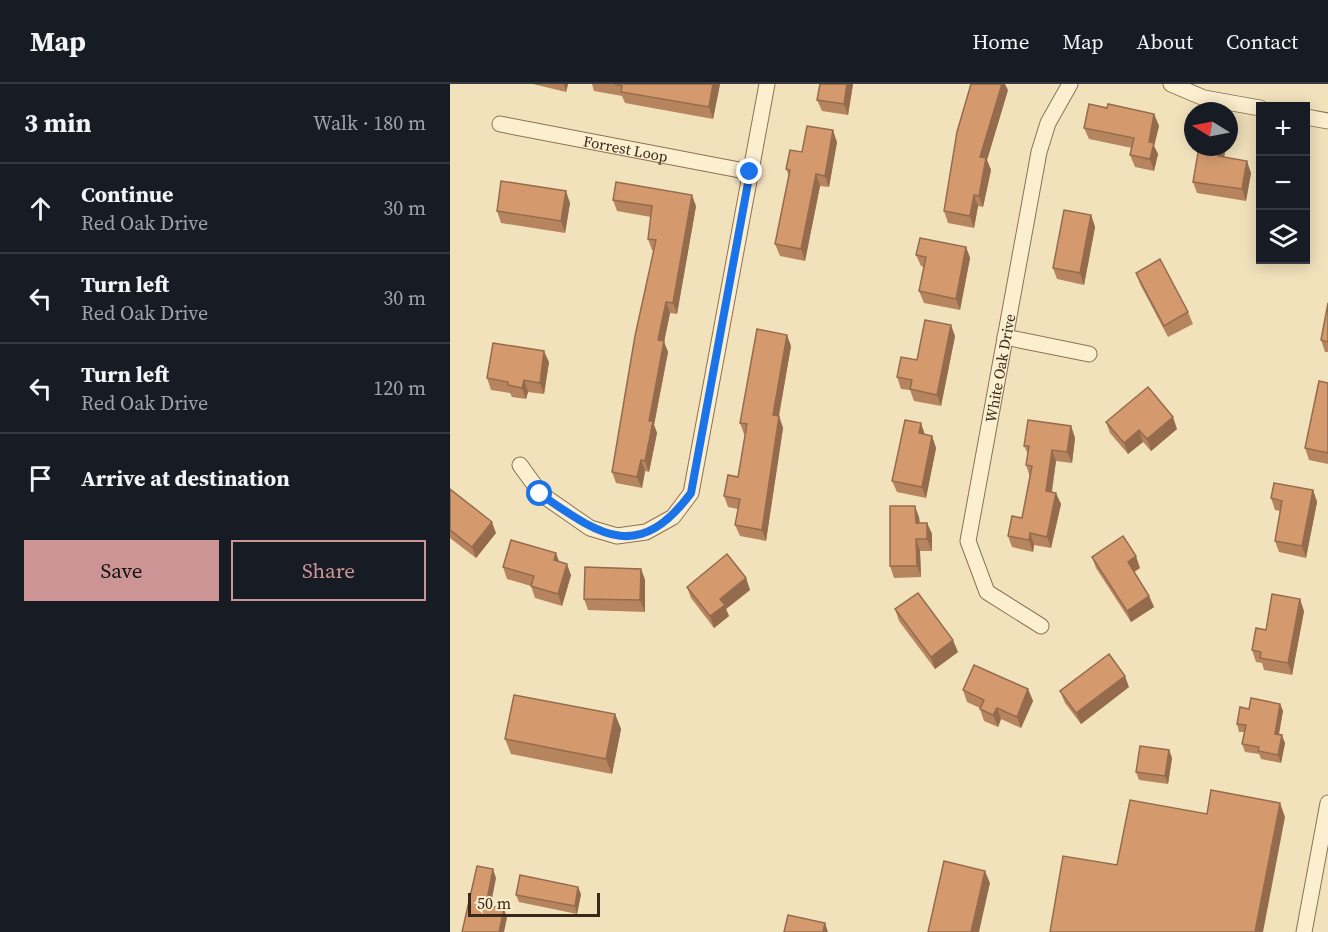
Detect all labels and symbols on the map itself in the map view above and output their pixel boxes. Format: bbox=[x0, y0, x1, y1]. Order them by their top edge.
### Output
north arrow bbox=[1184, 102, 1238, 156]
street label: Forrest Loop bbox=[582, 130, 670, 167]
route end bbox=[736, 158, 762, 184]
street label: White Oak Drive bbox=[979, 312, 1020, 424]
route start bbox=[526, 480, 552, 506]
scale bar bbox=[468, 890, 600, 918]

